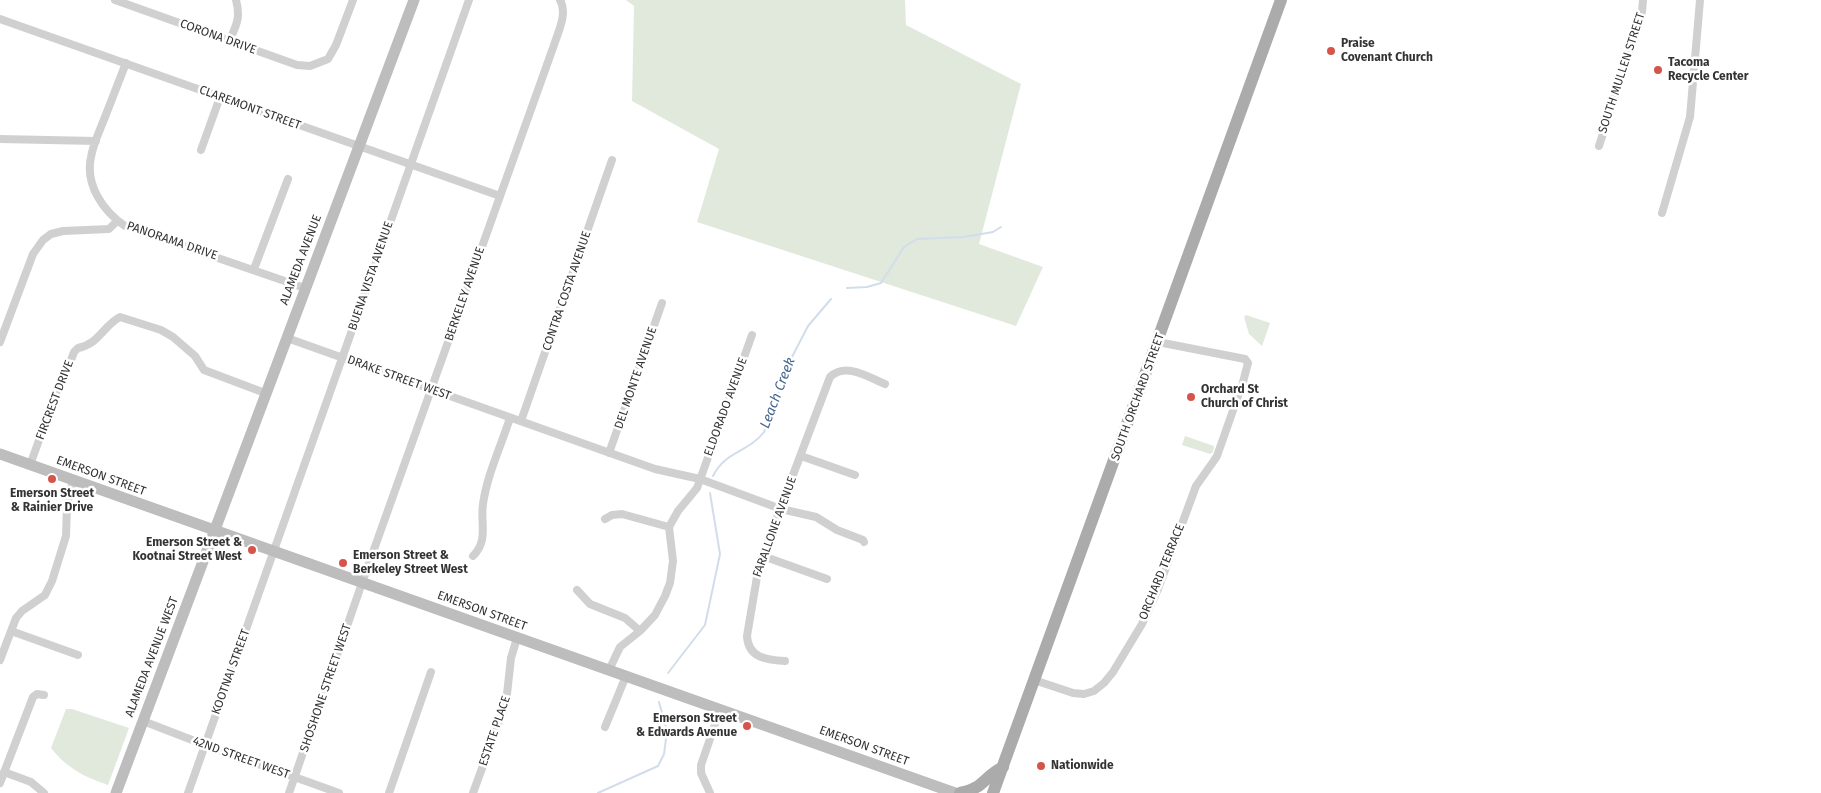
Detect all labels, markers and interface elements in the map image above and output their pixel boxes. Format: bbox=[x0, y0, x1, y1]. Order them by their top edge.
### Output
street label: SOUTH MULLEN STREET bbox=[1596, 11, 1648, 135]
street label: CORONA DRIVE bbox=[178, 17, 258, 57]
place label: Praise Covenant Church bbox=[1341, 37, 1433, 65]
marker: Praise Covenant Church bbox=[1325, 45, 1337, 57]
place label: Tacoma Recycle Center bbox=[1668, 56, 1748, 84]
marker: Tacoma Recycle Center bbox=[1652, 64, 1664, 76]
street label: CLAREMONT STREET bbox=[197, 83, 303, 133]
street label: ALAMEDA AVENUE bbox=[277, 213, 325, 307]
street label: PANORAMA DRIVE bbox=[125, 219, 219, 263]
street label: BUENA VISTA AVENUE bbox=[346, 220, 396, 332]
street label: CONTRA COSTA AVENUE bbox=[540, 229, 594, 353]
street label: BERKELEY AVENUE bbox=[442, 245, 488, 343]
street label: DEL MONTE AVENUE bbox=[612, 325, 660, 431]
street label: SOUTH ORCHARD STREET bbox=[1108, 331, 1168, 463]
street label: DRAKE STREET WEST bbox=[345, 353, 453, 403]
water label: Leach Creek bbox=[757, 355, 799, 431]
street label: ELDORADO AVENUE bbox=[701, 356, 751, 458]
street label: FIRCREST DRIVE bbox=[33, 358, 77, 442]
place label: Orchard St Church of Christ bbox=[1201, 383, 1288, 411]
marker: Orchard St Church of Christ bbox=[1185, 391, 1197, 403]
street label: EMERSON STREET bbox=[54, 453, 148, 499]
marker: Emerson Street & Rainier Drive bbox=[46, 473, 58, 485]
street label: FARALLONE AVENUE bbox=[750, 475, 800, 579]
place label: Emerson Street & Rainier Drive bbox=[10, 487, 94, 515]
street label: ORCHARD TERRACE bbox=[1136, 522, 1188, 622]
place label: Emerson Street & Kootnai Street West bbox=[132, 536, 242, 564]
marker: Emerson Street & Kootnai Street West bbox=[246, 544, 258, 556]
place label: Emerson Street & Berkeley Street West bbox=[353, 549, 468, 577]
marker: Emerson Street & Berkeley Street West bbox=[337, 557, 349, 569]
street label: EMERSON STREET bbox=[435, 588, 529, 634]
street label: ALAMEDA AVENUE WEST bbox=[122, 595, 182, 719]
street label: SHOSHONE STREET WEST bbox=[297, 622, 355, 754]
street label: KOOTNAI STREET bbox=[209, 627, 253, 717]
street label: ESTATE PLACE bbox=[476, 694, 514, 768]
place label: Emerson Street & Edwards Avenue bbox=[636, 712, 737, 740]
marker: Emerson Street & Edwards Avenue bbox=[741, 720, 753, 732]
street label: EMERSON STREET bbox=[817, 723, 911, 769]
street label: 42ND STREET WEST bbox=[191, 734, 291, 782]
place label: Nationwide bbox=[1051, 759, 1114, 773]
marker: Nationwide bbox=[1035, 760, 1047, 772]

